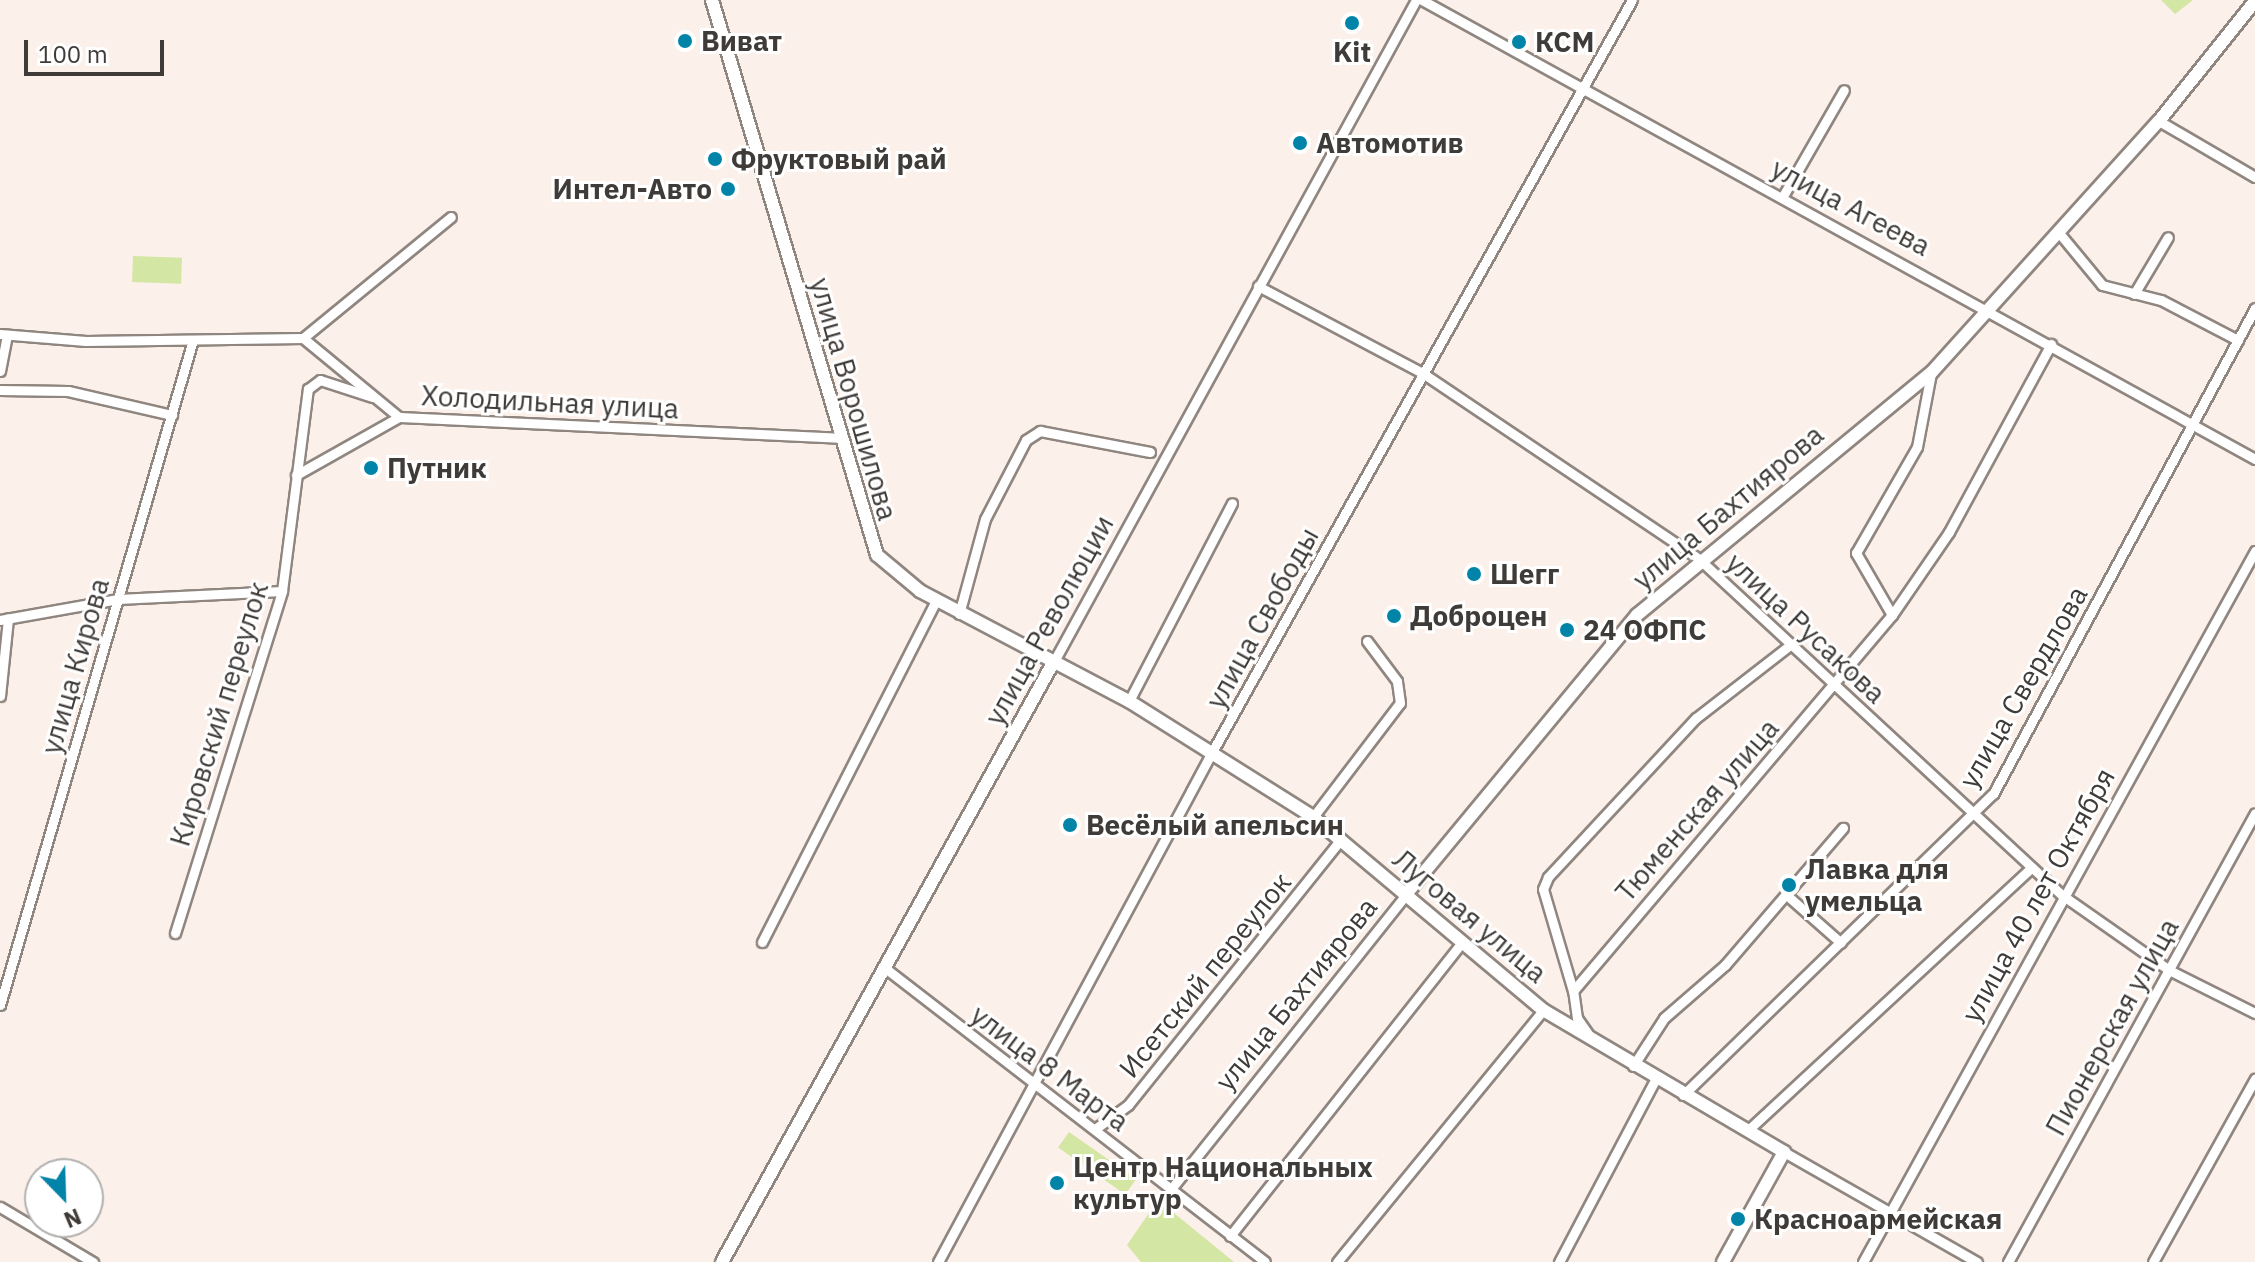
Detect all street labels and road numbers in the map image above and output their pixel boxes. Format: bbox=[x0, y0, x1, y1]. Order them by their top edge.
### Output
street label: улица Агеева bbox=[1766, 151, 1936, 263]
street label: улица Ворошилова bbox=[803, 274, 905, 524]
street label: Холодильная улица bbox=[420, 378, 680, 426]
street label: улица Бахтиярова bbox=[1626, 418, 1830, 596]
street label: улица Революции bbox=[977, 509, 1121, 731]
street label: улица Свободы bbox=[1198, 522, 1326, 714]
street label: улица Русакова bbox=[1719, 546, 1893, 710]
street label: улица Кирова bbox=[34, 574, 116, 758]
street label: Кировский переулок bbox=[163, 578, 275, 850]
street label: улица Свердлова bbox=[1952, 580, 2094, 794]
street label: Тюменская улица bbox=[1608, 712, 1786, 908]
street label: улица 40 лет Октября bbox=[1954, 762, 2122, 1028]
street label: Луговая улица bbox=[1386, 842, 1554, 990]
street label: Исетский переулок bbox=[1112, 866, 1298, 1084]
street label: улица Бахтиярова bbox=[1208, 891, 1384, 1097]
street label: Пионерская улица bbox=[2038, 913, 2186, 1141]
street label: улица 8 Марта bbox=[964, 998, 1136, 1138]

